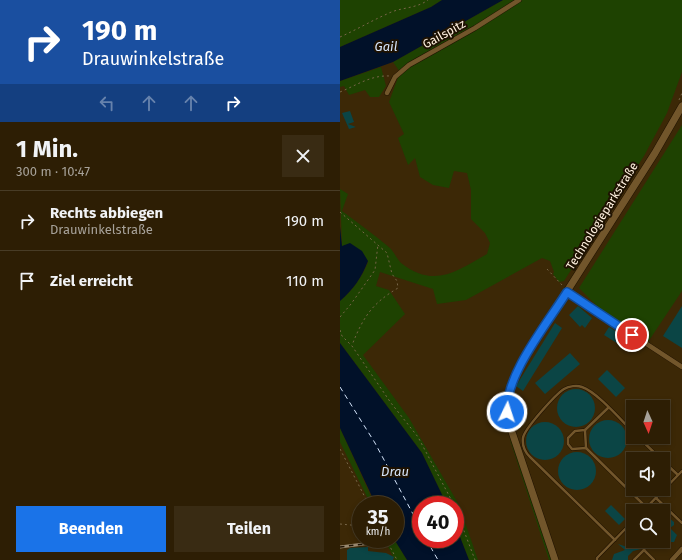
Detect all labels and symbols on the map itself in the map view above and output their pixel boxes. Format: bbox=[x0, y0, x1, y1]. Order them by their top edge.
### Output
street label: Gailspitz bbox=[420, 17, 468, 51]
water label: Gail bbox=[375, 39, 398, 54]
street label: Technologieparkstraße bbox=[563, 160, 641, 272]
pin bbox=[615, 318, 649, 352]
position arrow bbox=[486, 391, 528, 433]
north arrow bbox=[626, 400, 670, 444]
water label: Drau bbox=[381, 464, 409, 479]
speed limit sign: 40 bbox=[412, 496, 464, 548]

